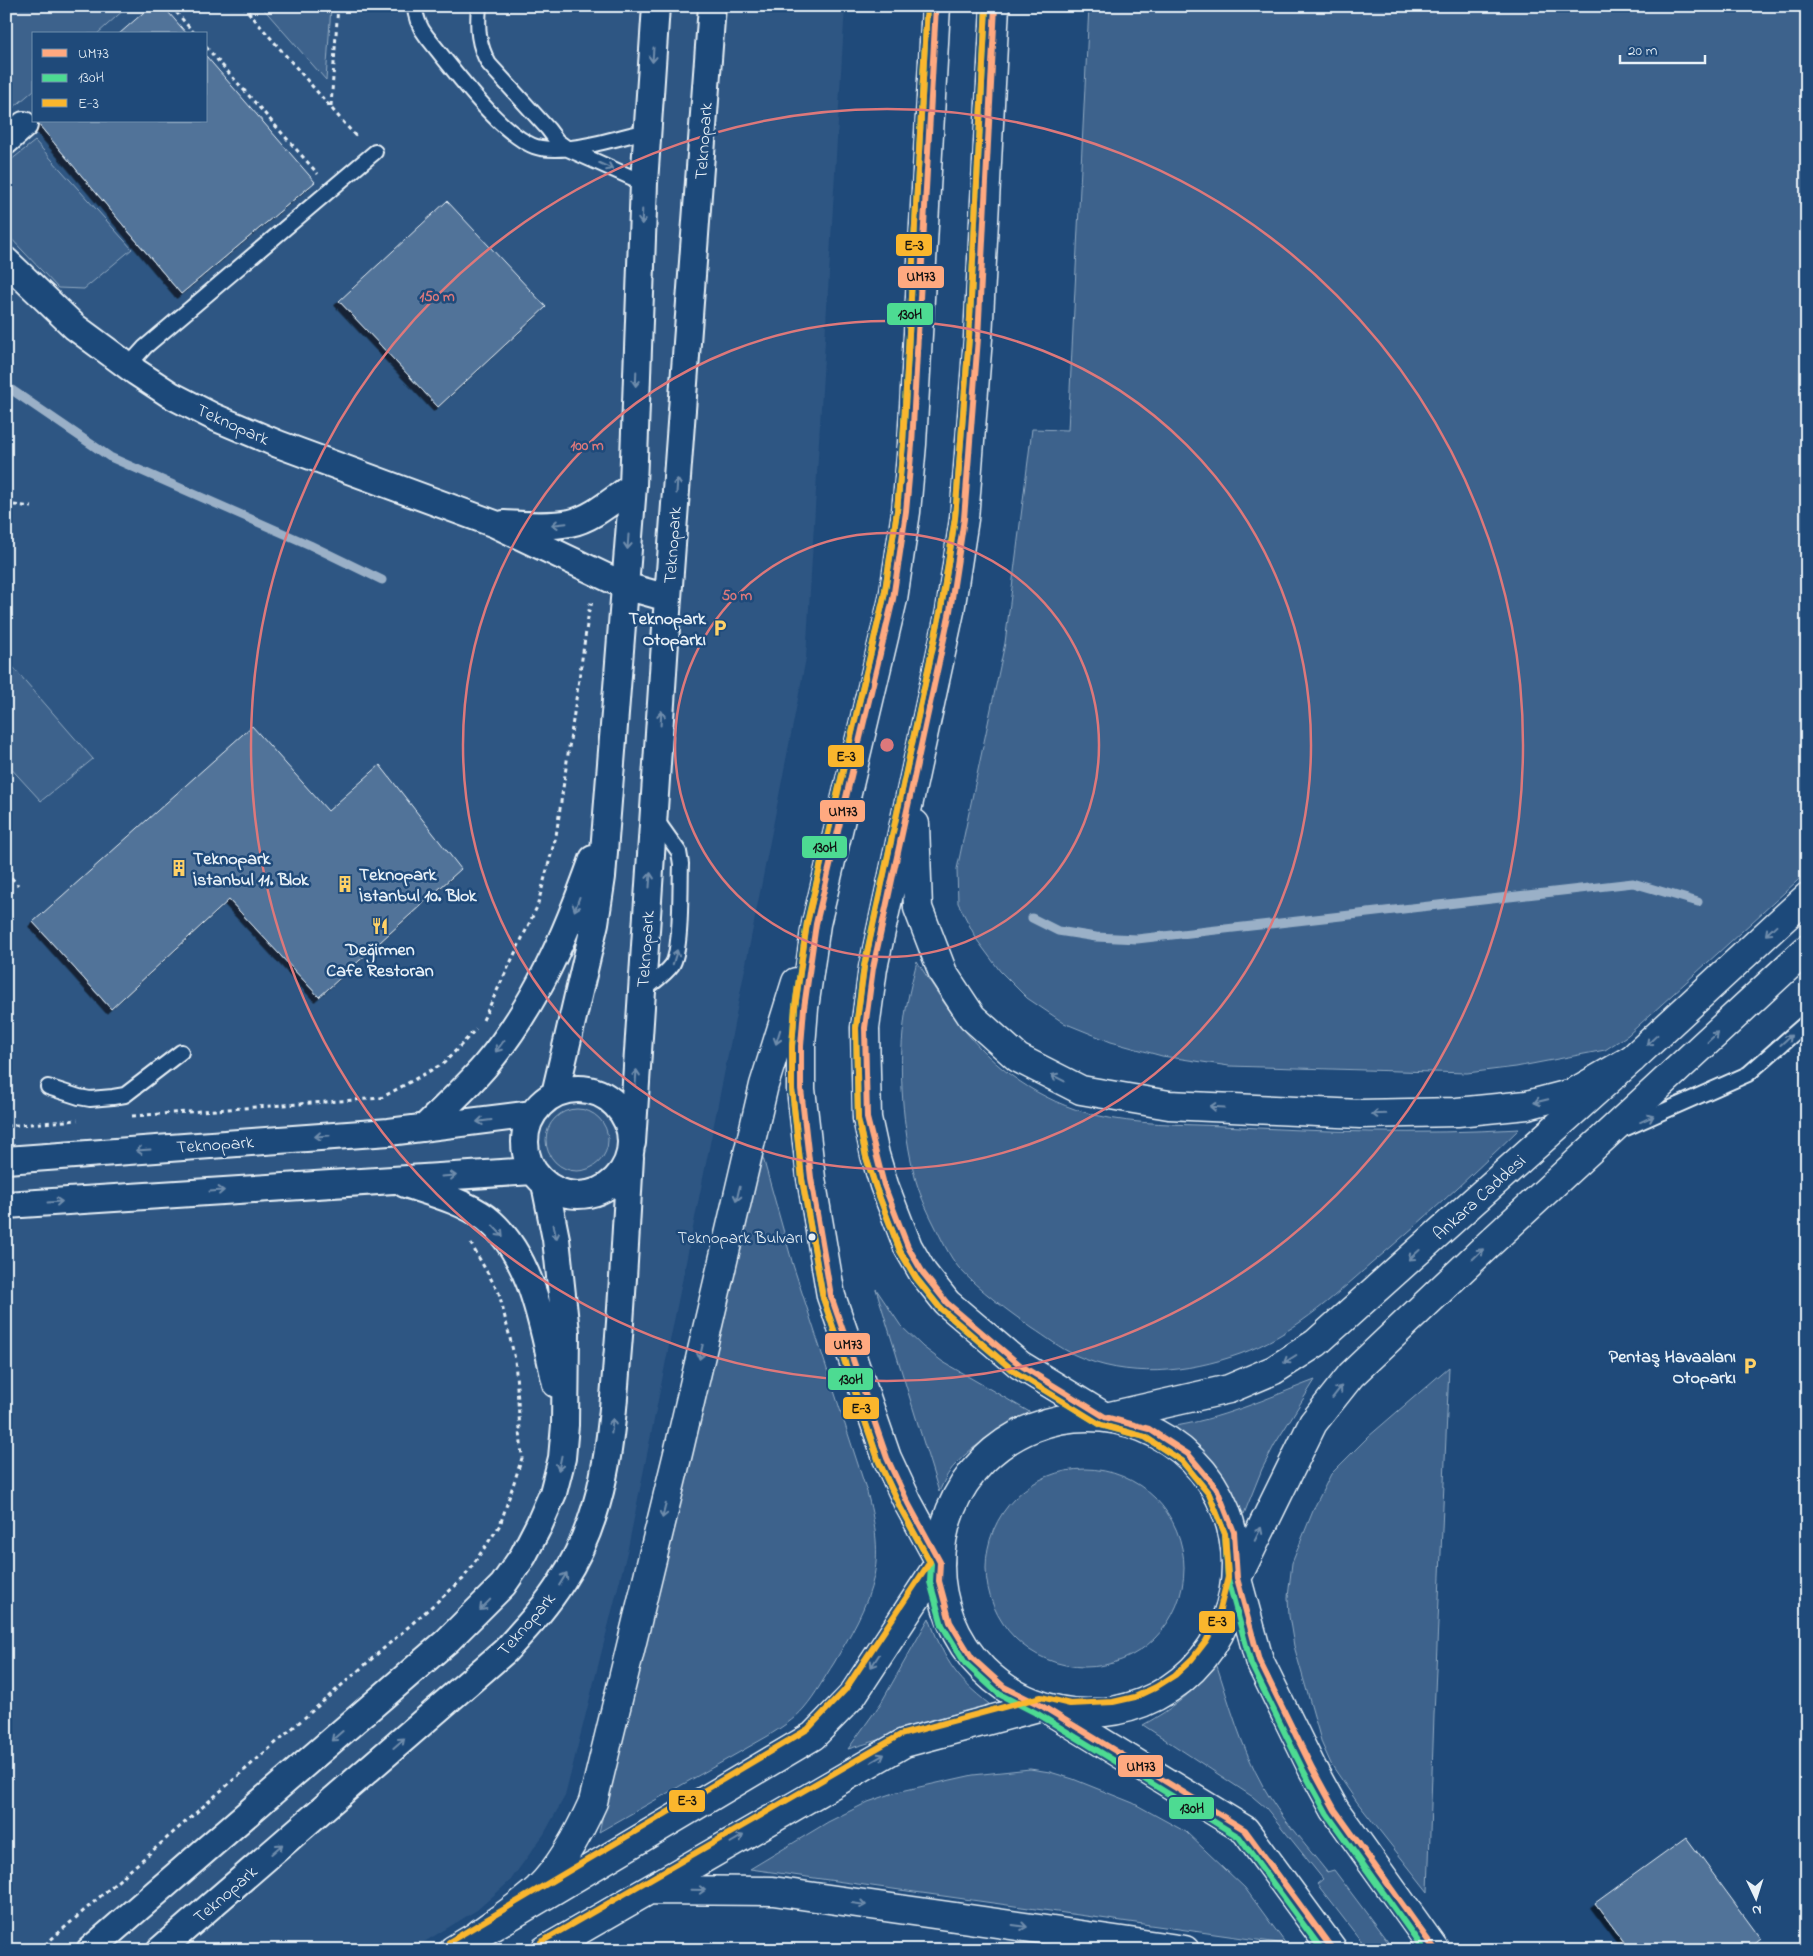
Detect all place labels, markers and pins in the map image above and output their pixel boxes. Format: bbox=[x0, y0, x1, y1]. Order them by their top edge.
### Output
place label: Teknopark Otoparkı bbox=[629, 607, 707, 654]
parking icon: Teknopark Otoparkı bbox=[710, 618, 730, 638]
centre of rings bbox=[878, 736, 896, 754]
place label: Teknopark İstanbul 11. Blok bbox=[193, 847, 310, 894]
building icon: Teknopark İstanbul 11. Blok bbox=[169, 858, 189, 878]
place label: Teknopark İstanbul 10. Blok bbox=[359, 863, 478, 910]
building icon: Teknopark İstanbul 10. Blok bbox=[335, 874, 355, 894]
restaurant icon: Değirmen Cafe Restoran bbox=[370, 916, 390, 936]
place label: Değirmen Cafe Restoran bbox=[326, 938, 434, 985]
place label: Teknopark Bulvarı bbox=[678, 1226, 803, 1251]
marker: Teknopark Bulvarı bbox=[807, 1232, 817, 1242]
place label: Pentaş Havaalanı Otoparkı bbox=[1609, 1345, 1736, 1392]
parking icon: Pentaş Havaalanı Otoparkı bbox=[1740, 1356, 1760, 1376]

